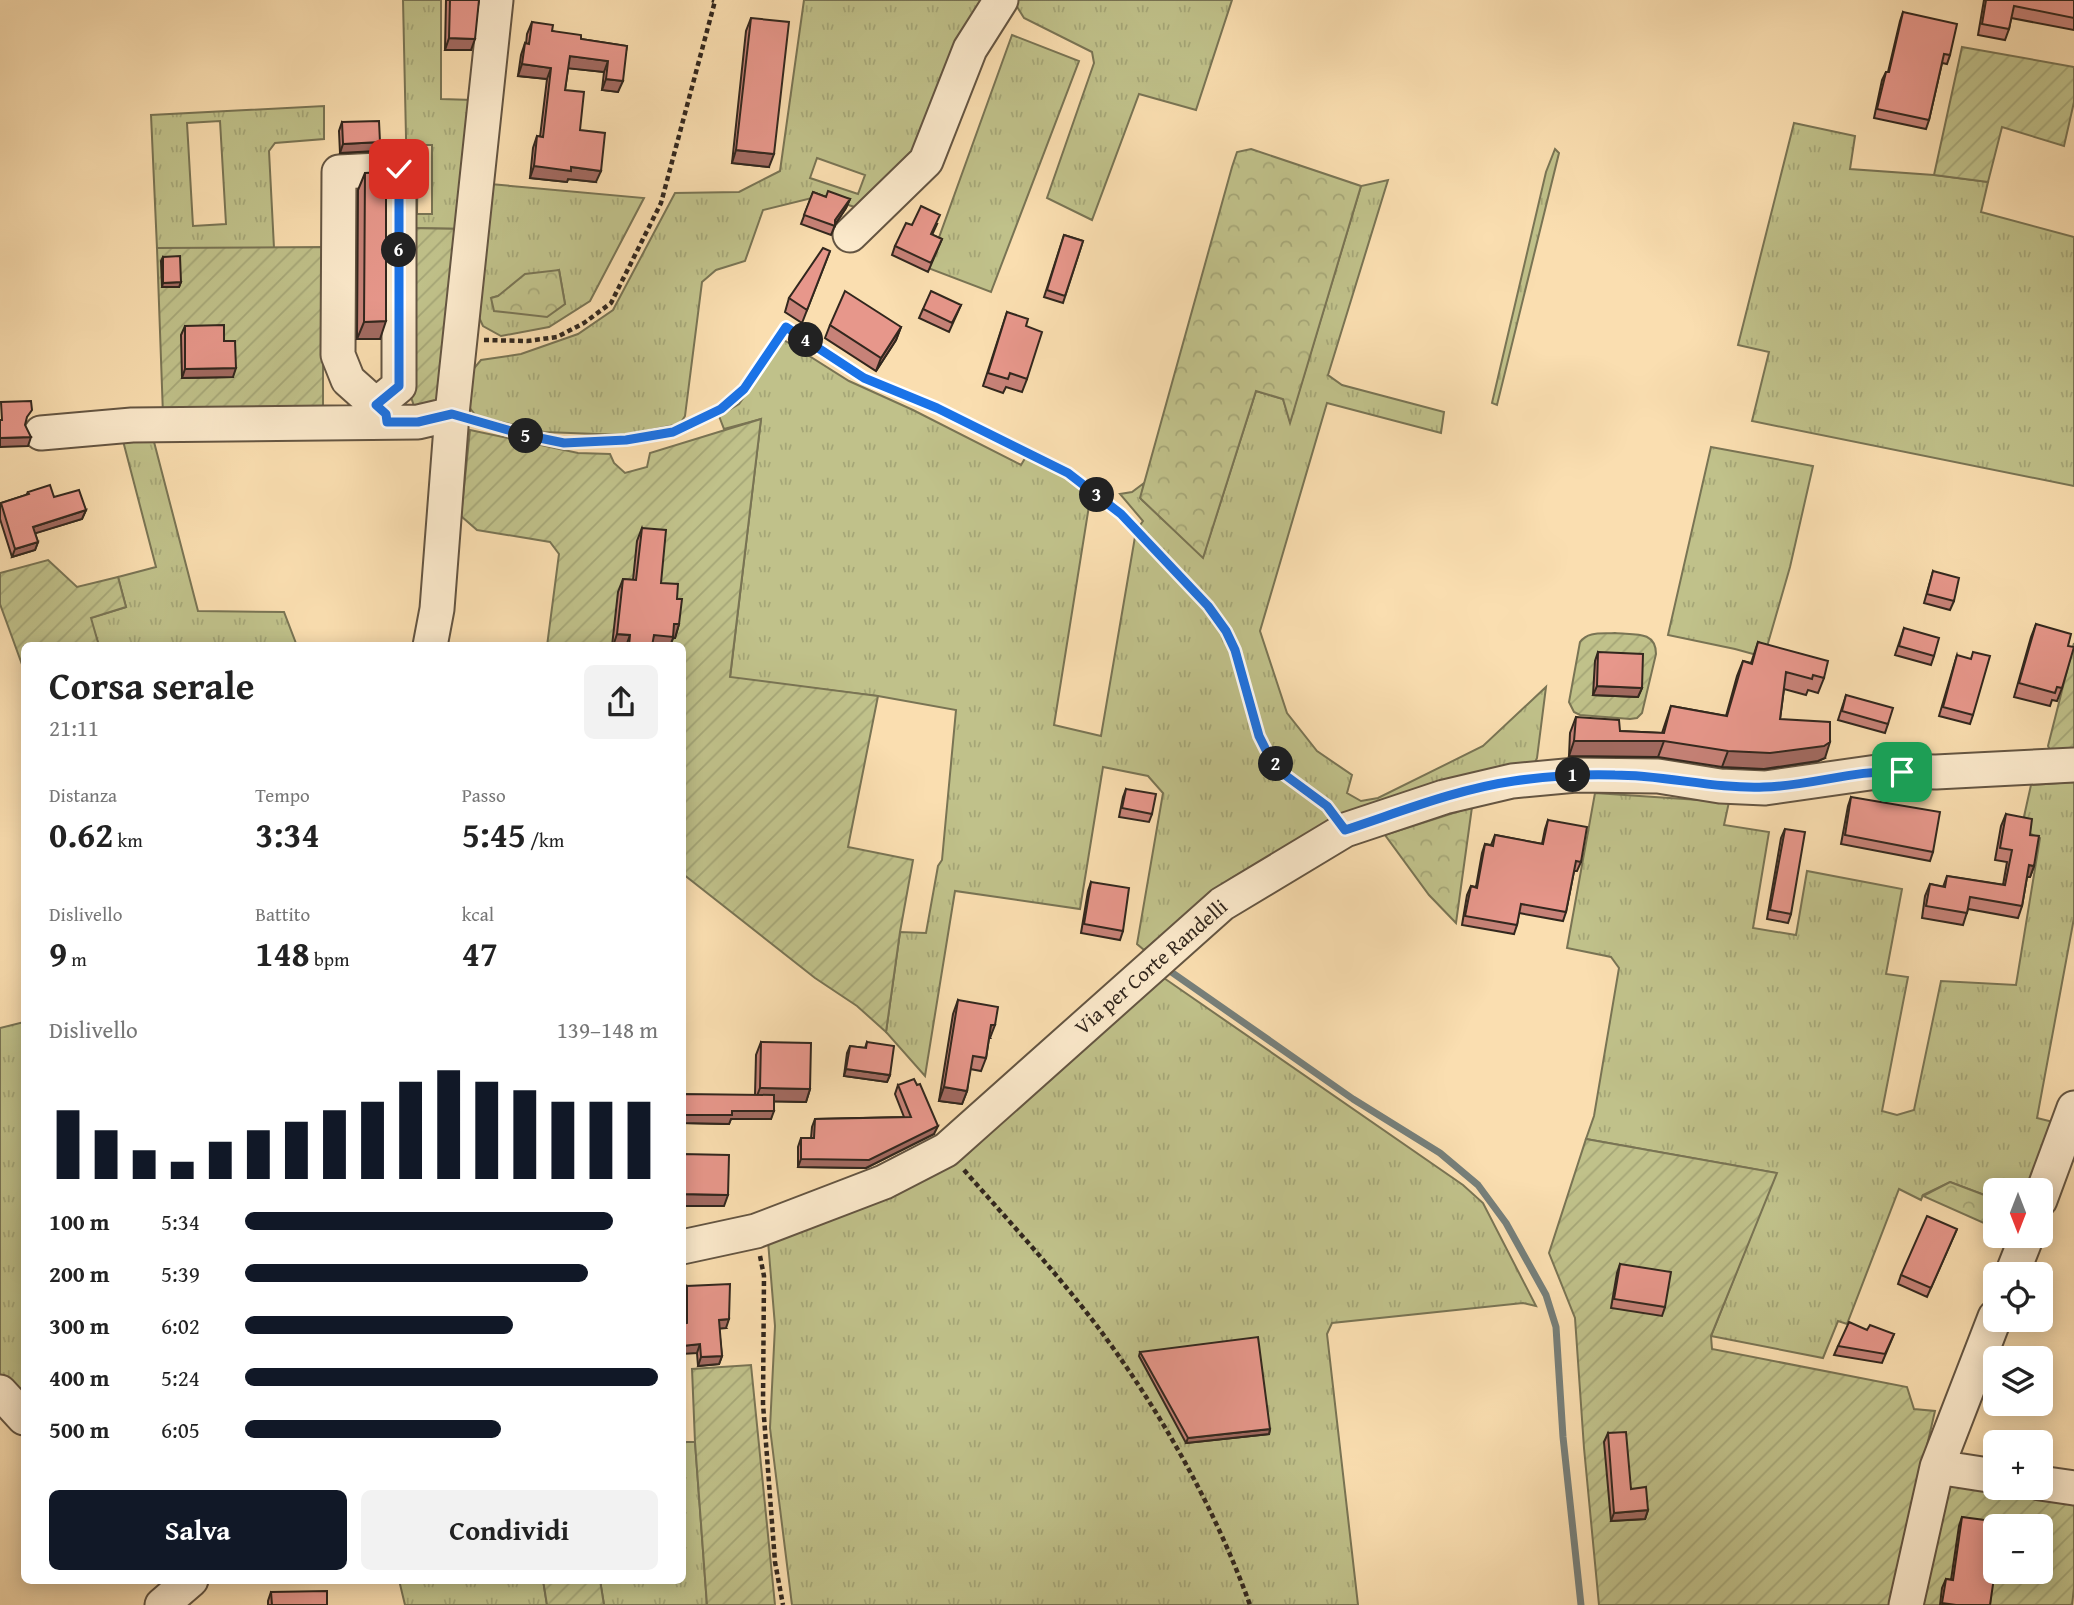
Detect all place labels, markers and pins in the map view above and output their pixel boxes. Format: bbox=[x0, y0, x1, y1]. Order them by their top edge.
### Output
pin bbox=[369, 139, 429, 199]
pin: 6 bbox=[382, 232, 416, 268]
pin: 4 bbox=[788, 322, 824, 358]
pin: 5 bbox=[508, 418, 544, 453]
pin: 3 bbox=[1080, 477, 1114, 512]
pin bbox=[1872, 742, 1932, 802]
pin: 2 bbox=[1258, 746, 1294, 782]
pin: 1 bbox=[1556, 758, 1590, 792]

